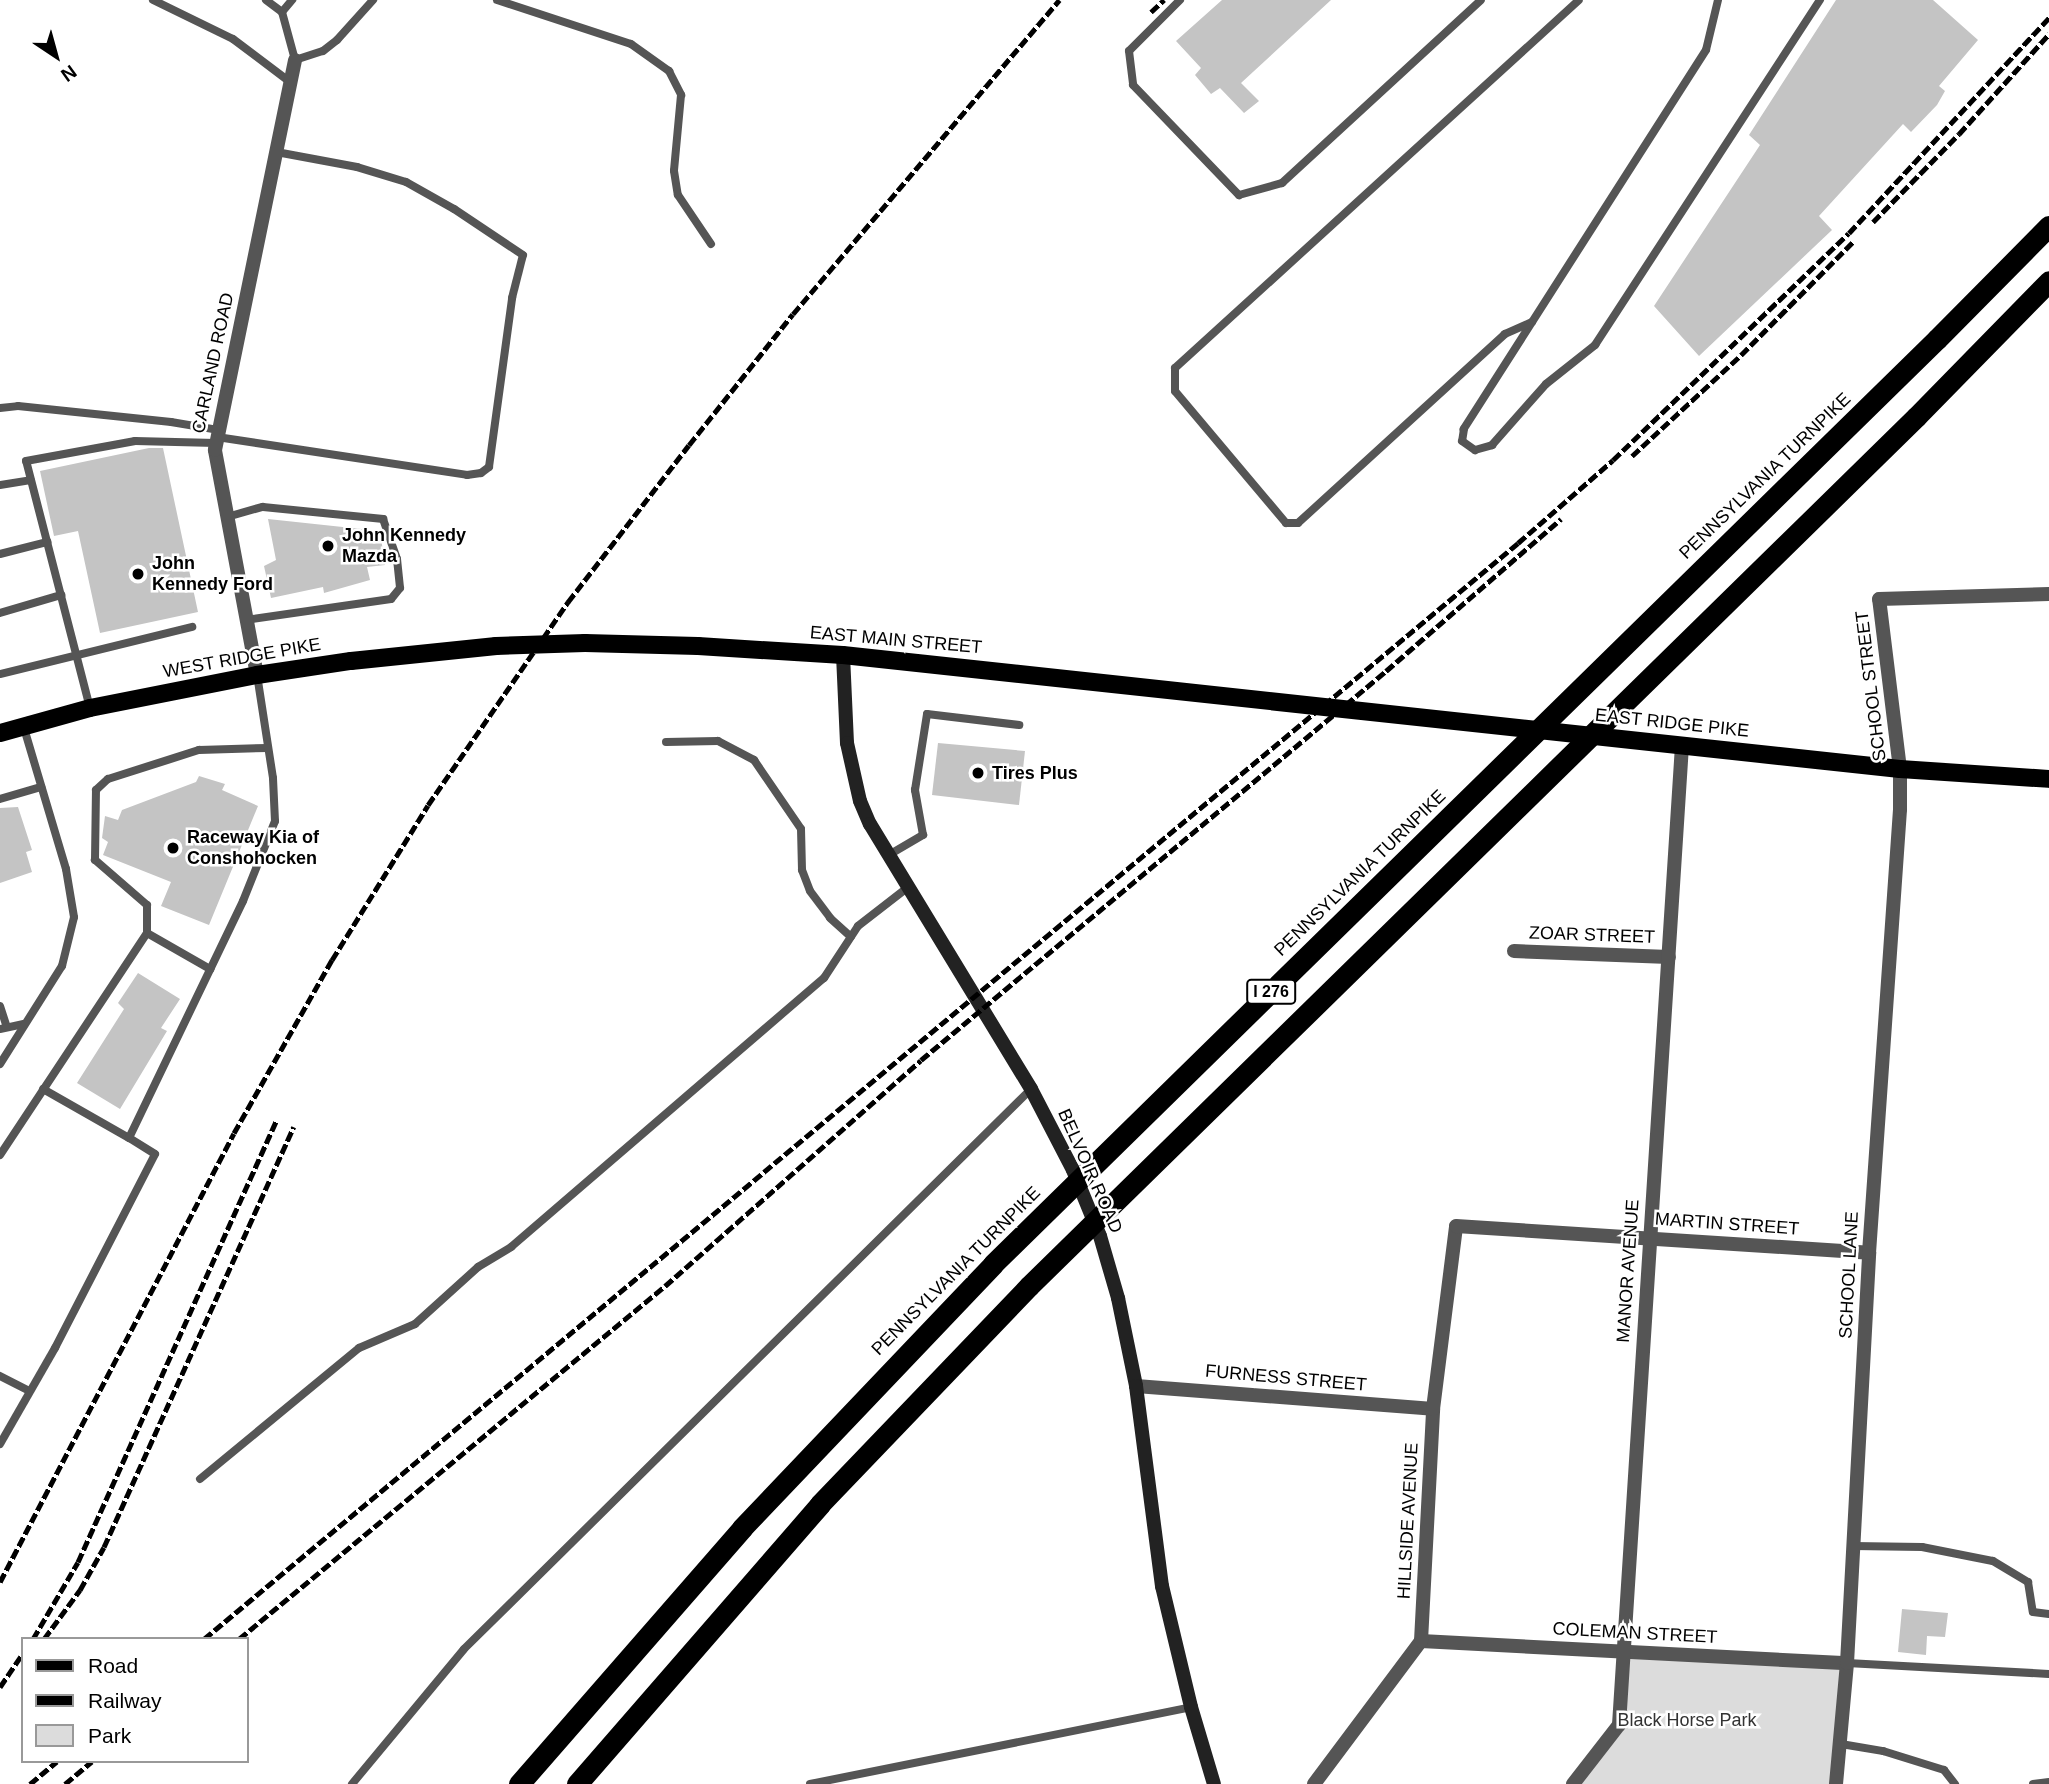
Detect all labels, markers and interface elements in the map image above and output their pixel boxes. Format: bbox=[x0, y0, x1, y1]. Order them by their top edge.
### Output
north arrow bbox=[21, 21, 91, 91]
text: N bbox=[57, 61, 80, 86]
street label: CARLAND ROAD bbox=[188, 291, 238, 435]
street label: PENNSYLVANIA TURNPIKE bbox=[1674, 388, 1856, 564]
place label: John Kennedy Mazda bbox=[342, 525, 466, 568]
marker: John Kennedy Mazda bbox=[320, 538, 336, 554]
place label: John Kennedy Ford bbox=[152, 553, 273, 596]
marker: John Kennedy Ford bbox=[130, 566, 146, 582]
street label: SCHOOL STREET bbox=[1851, 609, 1891, 763]
street label: EAST MAIN STREET bbox=[809, 622, 983, 658]
street label: WEST RIDGE PIKE bbox=[161, 633, 323, 683]
street label: EAST RIDGE PIKE bbox=[1594, 704, 1750, 742]
place label: Tires Plus bbox=[992, 762, 1078, 784]
marker: Tires Plus bbox=[970, 765, 986, 781]
street label: PENNSYLVANIA TURNPIKE bbox=[1269, 785, 1451, 961]
place label: Raceway Kia of Conshohocken bbox=[187, 827, 319, 870]
marker: Raceway Kia of Conshohocken bbox=[165, 840, 181, 856]
street label: ZOAR STREET bbox=[1529, 922, 1655, 948]
road number: I 276 bbox=[1245, 980, 1297, 1004]
street label: BELVOIR ROAD bbox=[1053, 1106, 1127, 1236]
street label: PENNSYLVANIA TURNPIKE bbox=[867, 1182, 1045, 1360]
street label: MANOR AVENUE bbox=[1612, 1198, 1644, 1344]
street label: MARTIN STREET bbox=[1654, 1208, 1800, 1240]
street label: SCHOOL LANE bbox=[1835, 1211, 1863, 1339]
street label: FURNESS STREET bbox=[1204, 1360, 1368, 1396]
street label: HILLSIDE AVENUE bbox=[1393, 1442, 1423, 1600]
street label: COLEMAN STREET bbox=[1552, 1618, 1718, 1648]
legend bbox=[21, 1637, 248, 1763]
text: Road bbox=[88, 1654, 138, 1677]
text: Railway bbox=[88, 1689, 162, 1712]
park label: Black Horse Park bbox=[1617, 1709, 1757, 1731]
text: Park bbox=[88, 1724, 131, 1747]

